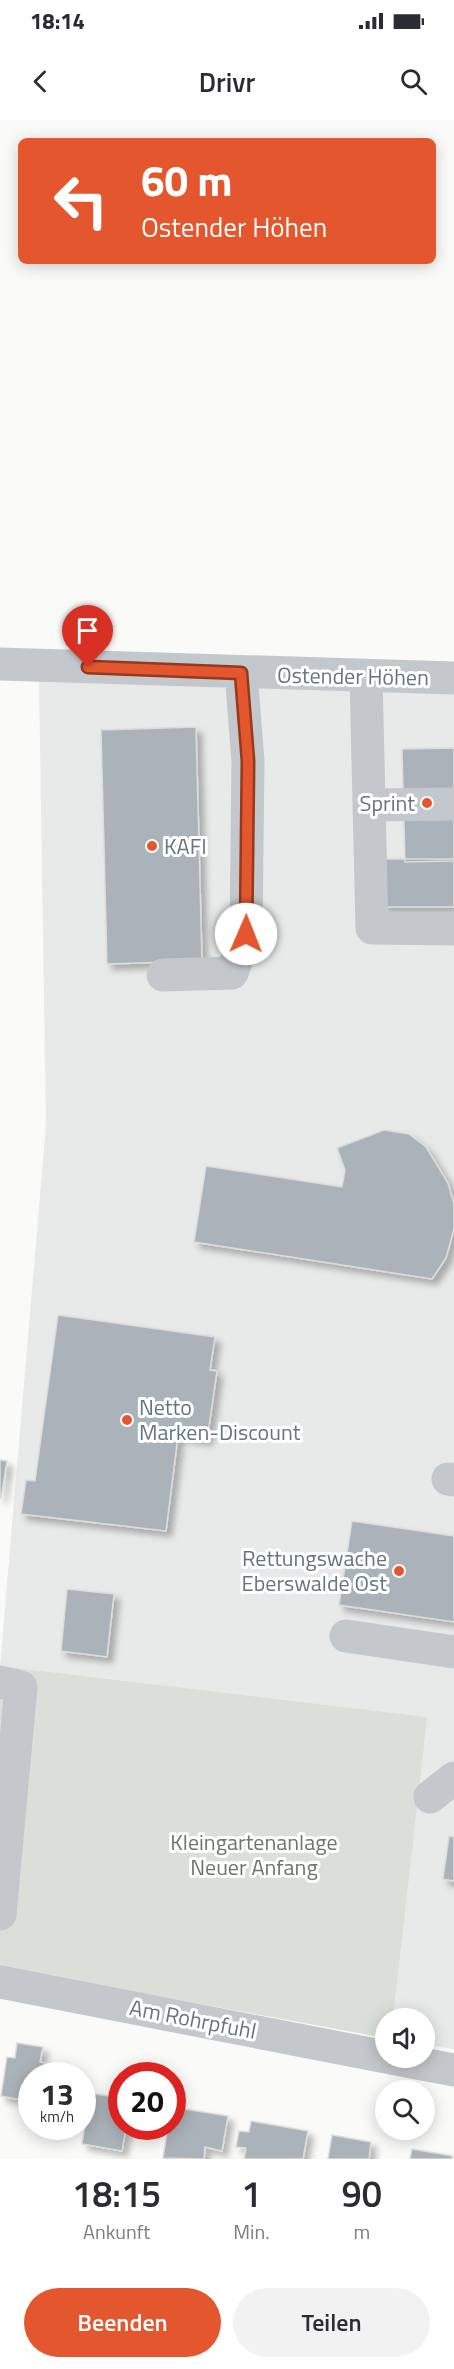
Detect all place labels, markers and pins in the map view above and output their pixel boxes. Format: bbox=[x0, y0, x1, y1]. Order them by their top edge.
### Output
pin bbox=[62, 605, 113, 667]
place label: Sprint bbox=[360, 786, 415, 820]
marker: Sprint bbox=[420, 796, 434, 810]
place label: KAFI bbox=[164, 829, 207, 863]
marker: KAFI bbox=[145, 839, 159, 853]
place label: Netto Marken-Discount bbox=[139, 1390, 301, 1449]
marker: Netto Marken-Discount bbox=[120, 1413, 134, 1427]
place label: Rettungswache Eberswalde Ost bbox=[242, 1541, 387, 1600]
marker: Rettungswache Eberswalde Ost bbox=[392, 1564, 406, 1578]

